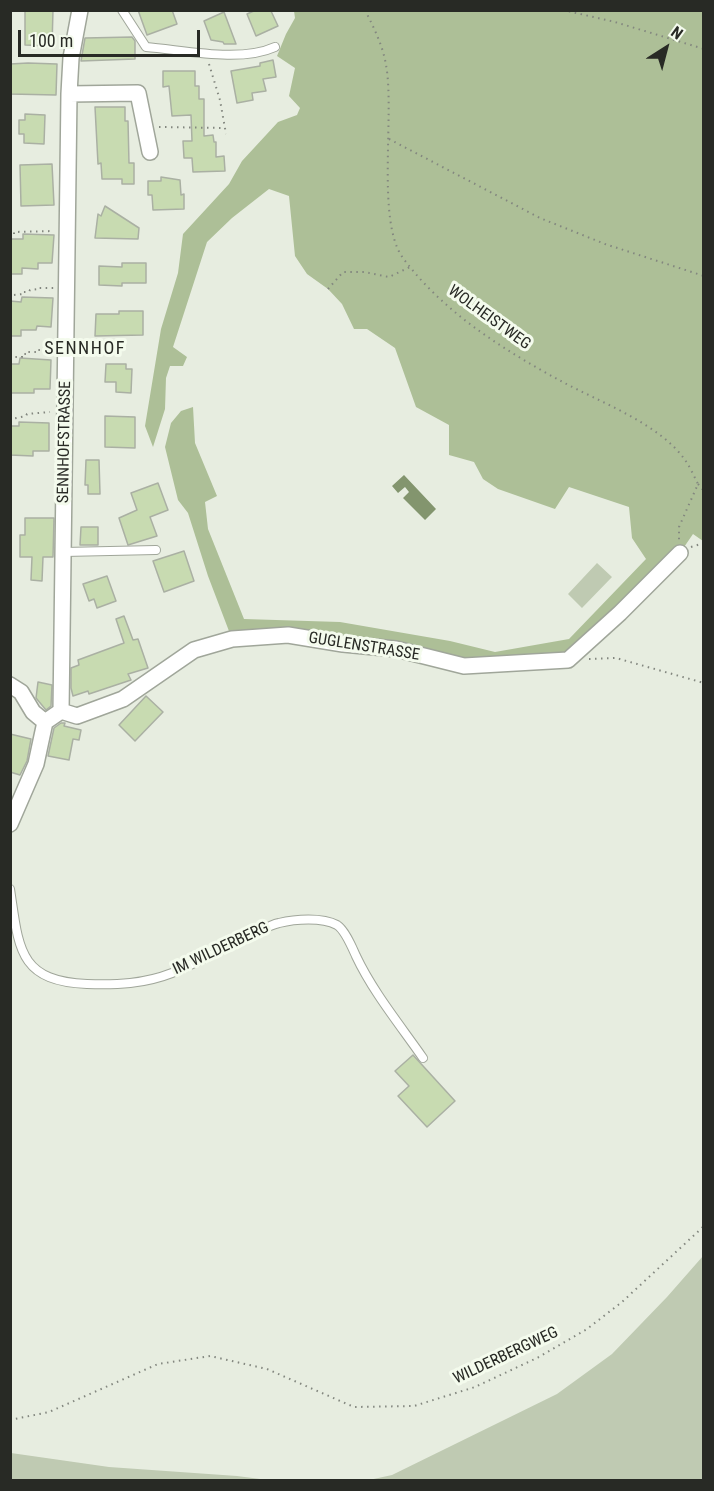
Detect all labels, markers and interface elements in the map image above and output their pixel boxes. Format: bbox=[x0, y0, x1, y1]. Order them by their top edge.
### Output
scale bar bbox=[21, 18, 202, 56]
north arrow bbox=[636, 18, 696, 78]
text: N bbox=[667, 22, 686, 44]
text: 100 m bbox=[29, 30, 73, 51]
street label: WOLHEISTWEG bbox=[444, 282, 534, 354]
district label: SENNHOF bbox=[44, 338, 126, 360]
street label: SENNHOFSTRASSE bbox=[54, 381, 76, 503]
street label: GUGLENSTRASSE bbox=[307, 629, 421, 665]
street label: IM WILDERBERG bbox=[170, 918, 272, 980]
street label: WILDERBERGWEG bbox=[450, 1323, 562, 1389]

